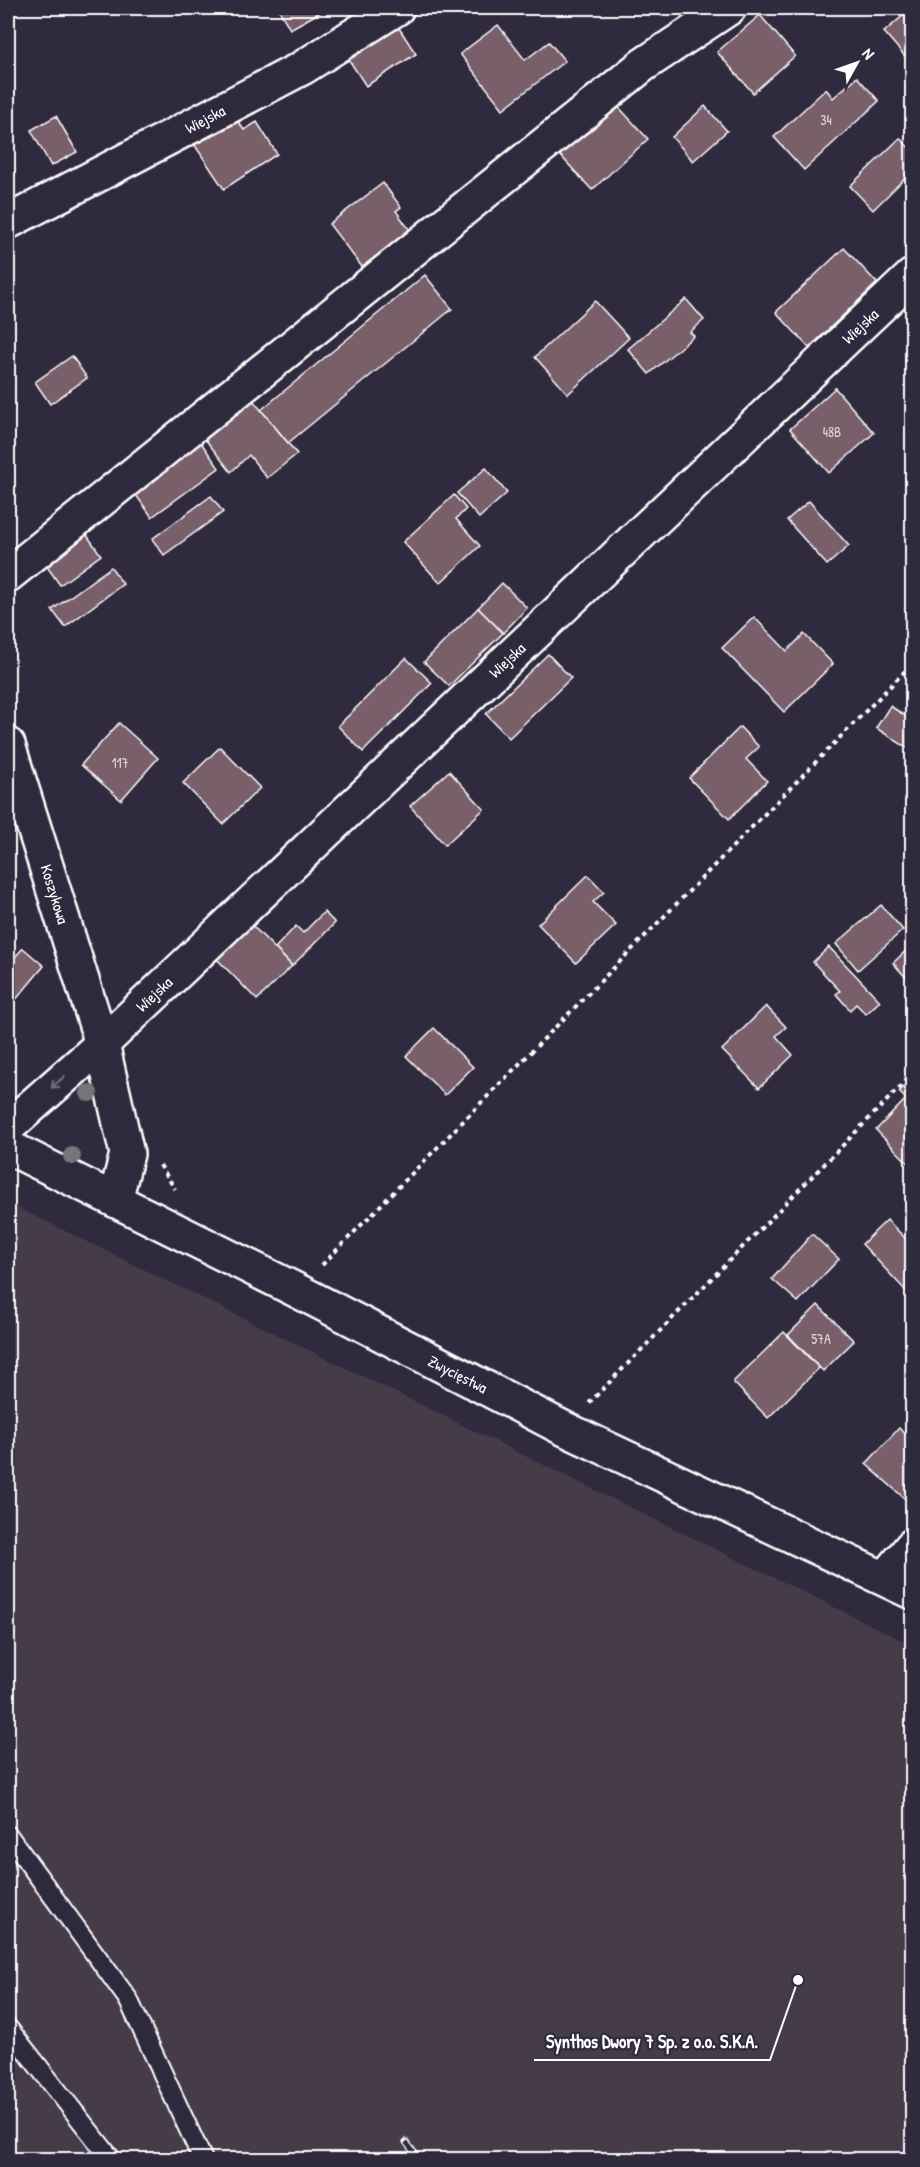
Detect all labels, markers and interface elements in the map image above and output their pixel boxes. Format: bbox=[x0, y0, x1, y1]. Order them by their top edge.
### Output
north arrow bbox=[827, 33, 887, 93]
text: N bbox=[857, 43, 880, 64]
street label: Wiejska bbox=[181, 99, 229, 139]
house number: 34 bbox=[820, 110, 832, 129]
street label: Wiejska bbox=[837, 303, 883, 349]
house number: 48B bbox=[823, 422, 841, 441]
street label: Wiejska bbox=[484, 637, 530, 683]
house number: 117 bbox=[111, 753, 129, 772]
street label: Koszykowa bbox=[36, 861, 74, 927]
street label: Wiejska bbox=[131, 971, 177, 1017]
one-way arrow bbox=[51, 1075, 66, 1089]
house number: 57A bbox=[811, 1329, 831, 1348]
street label: Zwycięstwa bbox=[425, 1350, 491, 1398]
callout: Synthos Dwory 7 Sp. z o.o. S.K.A. bbox=[534, 2024, 770, 2060]
text: Synthos Dwory 7 Sp. z o.o. S.K.A. bbox=[546, 2029, 758, 2055]

